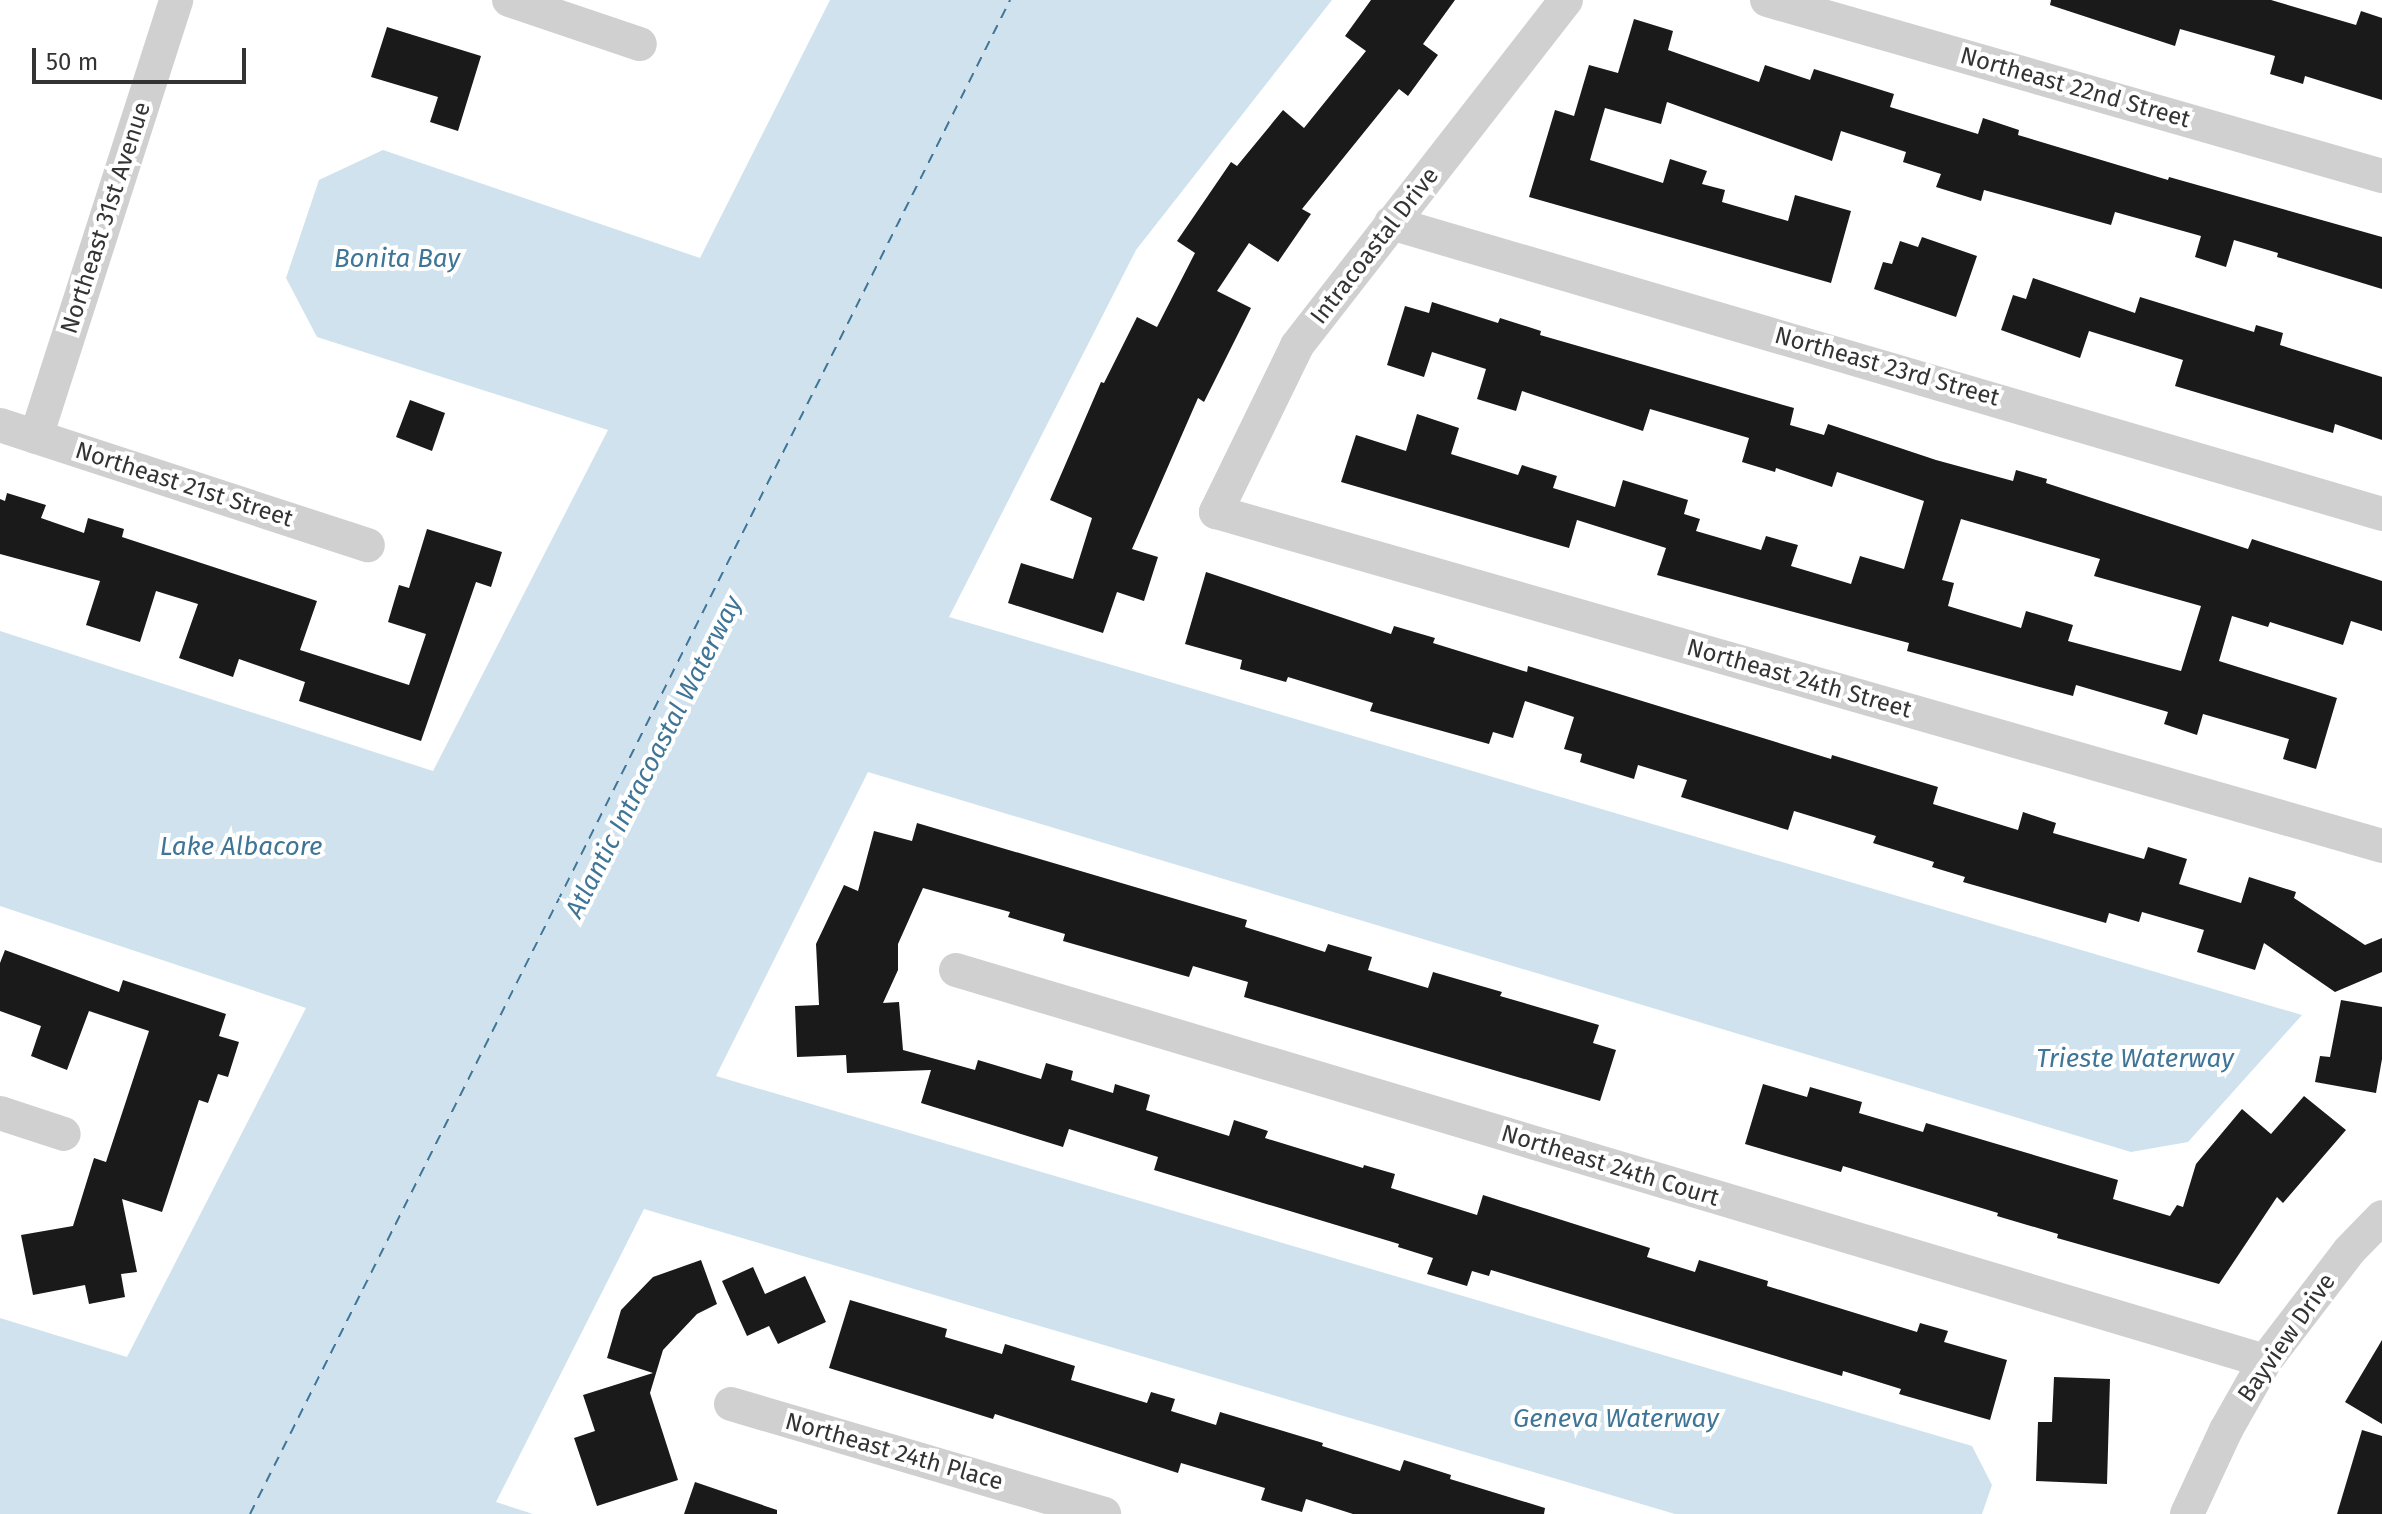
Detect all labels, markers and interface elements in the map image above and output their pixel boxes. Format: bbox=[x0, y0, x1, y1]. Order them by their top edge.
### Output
scale bar bbox=[36, 32, 250, 82]
street label: Northeast 22nd Street bbox=[1957, 41, 2193, 135]
text: 50 m bbox=[46, 48, 98, 76]
street label: Northeast 31st Avenue bbox=[55, 98, 157, 338]
street label: Intracoastal Drive bbox=[1305, 162, 1445, 330]
water label: Bonita Bay bbox=[334, 243, 460, 275]
street label: Northeast 23rd Street bbox=[1771, 321, 2003, 413]
street label: Northeast 21st Street bbox=[71, 436, 297, 534]
water label: Atlantic Intracoastal Waterway bbox=[559, 591, 749, 923]
street label: Northeast 24th Street bbox=[1683, 633, 1915, 725]
water label: Lake Albacore bbox=[160, 831, 322, 863]
water label: Trieste Waterway bbox=[2036, 1043, 2234, 1075]
street label: Northeast 24th Court bbox=[1498, 1119, 1722, 1213]
street label: Bayview Drive bbox=[2232, 1268, 2342, 1408]
water label: Geneva Waterway bbox=[1513, 1403, 1719, 1435]
street label: Northeast 24th Place bbox=[782, 1407, 1006, 1497]

